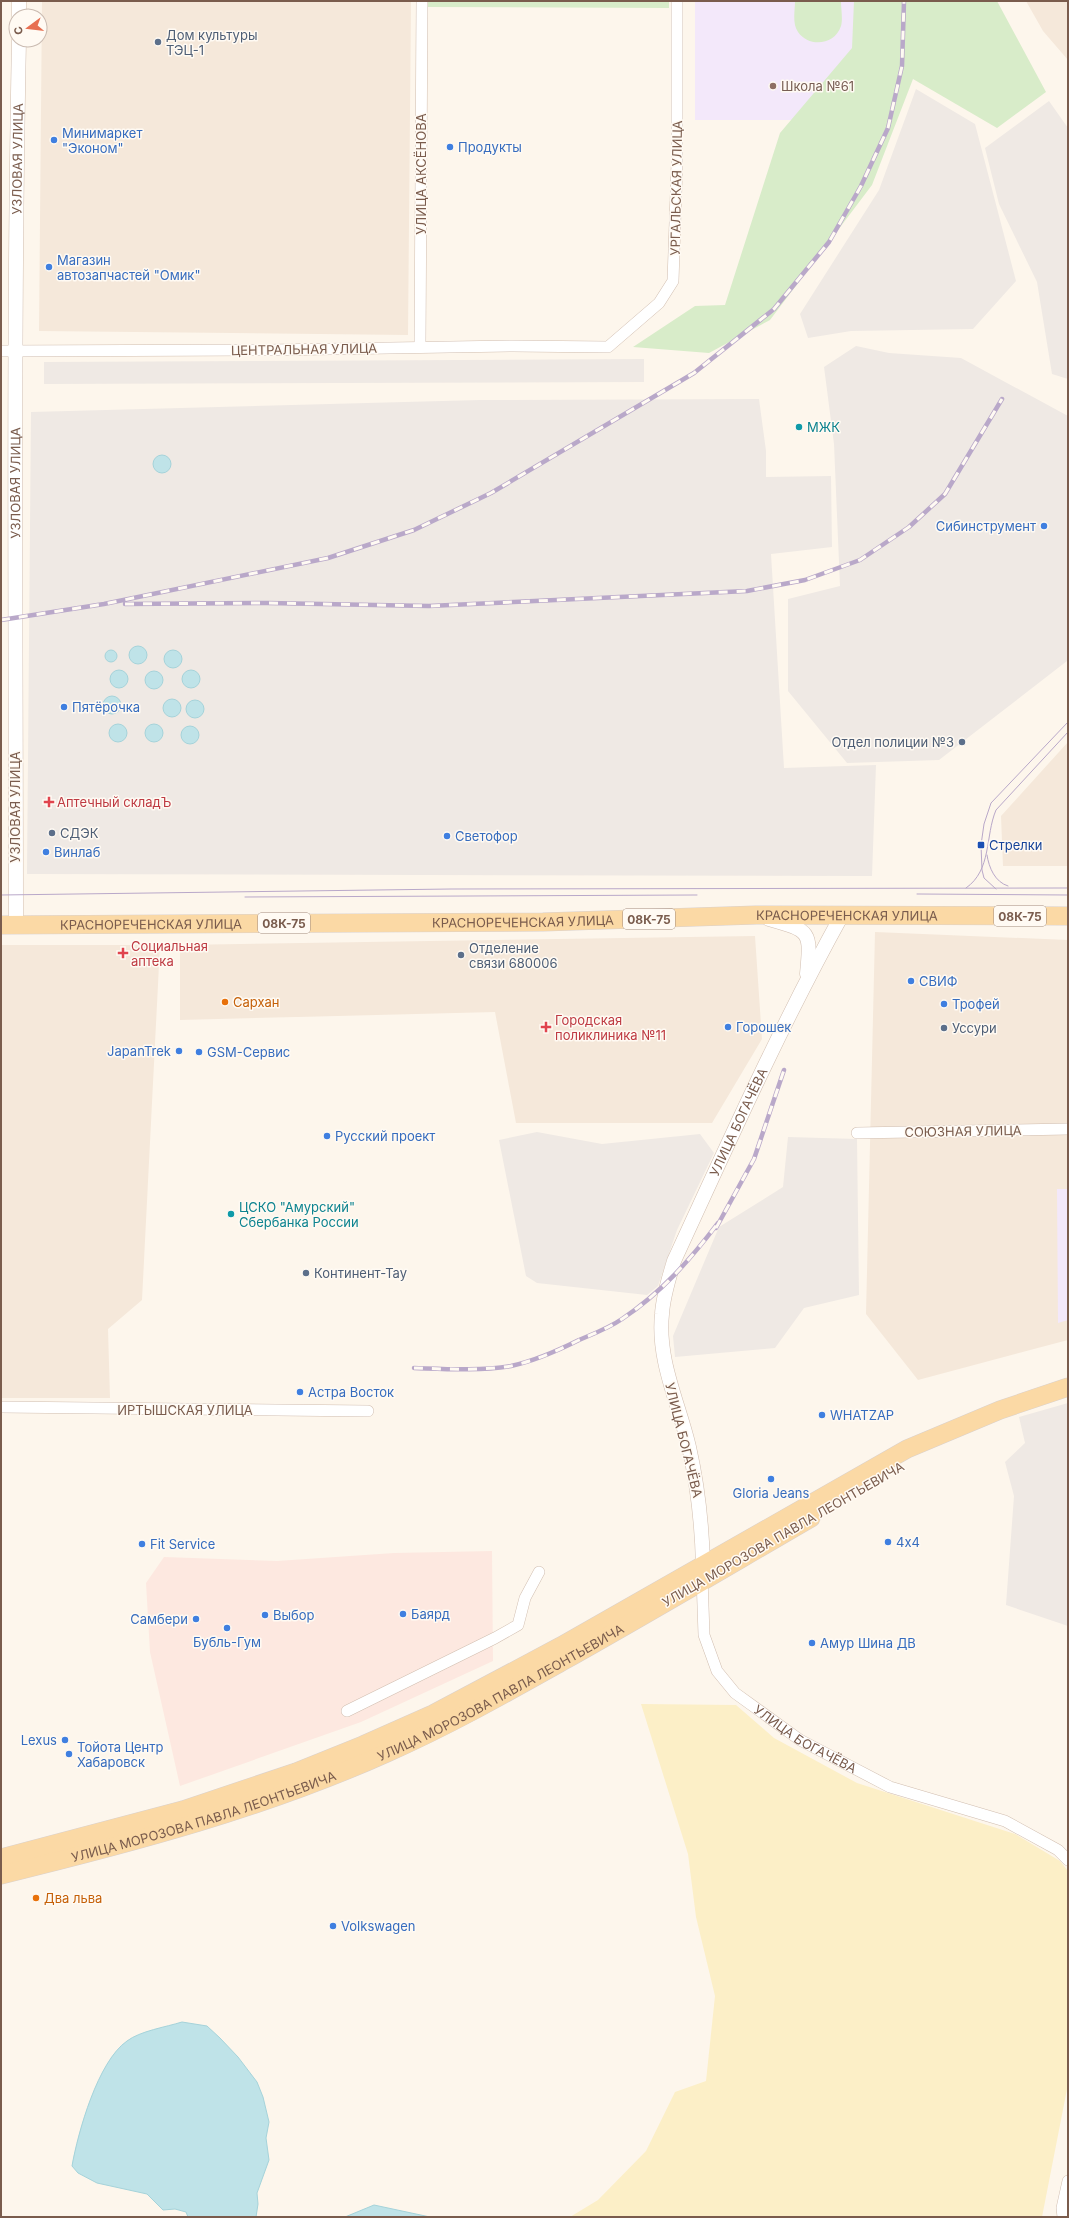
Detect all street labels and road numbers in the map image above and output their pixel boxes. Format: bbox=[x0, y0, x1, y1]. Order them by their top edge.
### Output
street label: УЗЛОВАЯ УЛИЦА bbox=[8, 103, 26, 215]
street label: УЛИЦА АКСЁНОВА bbox=[413, 113, 429, 235]
street label: УРГАЛЬСКАЯ УЛИЦА bbox=[667, 120, 685, 256]
street label: ЦЕНТРАЛЬНАЯ УЛИЦА bbox=[231, 340, 377, 358]
street label: УЗЛОВАЯ УЛИЦА bbox=[7, 427, 23, 539]
street label: УЗЛОВАЯ УЛИЦА bbox=[7, 751, 23, 863]
road number: 08К-75 bbox=[994, 906, 1046, 926]
street label: КРАСНОРЕЧЕНСКАЯ УЛИЦА bbox=[756, 907, 938, 924]
road number: 08К-75 bbox=[623, 909, 675, 929]
street label: КРАСНОРЕЧЕНСКАЯ УЛИЦА bbox=[432, 912, 614, 931]
road number: 08К-75 bbox=[258, 913, 310, 933]
street label: КРАСНОРЕЧЕНСКАЯ УЛИЦА bbox=[60, 916, 242, 933]
street label: УЛИЦА БОГАЧЁВА bbox=[706, 1065, 770, 1179]
street label: СОЮЗНАЯ УЛИЦА bbox=[904, 1122, 1022, 1140]
street label: УЛИЦА БОГАЧЁВА bbox=[662, 1381, 706, 1499]
street label: ИРТЫШСКАЯ УЛИЦА bbox=[117, 1402, 253, 1418]
street label: УЛИЦА МОРОЗОВА ПАВЛА ЛЕОНТЬЕВИЧА bbox=[659, 1458, 907, 1610]
street label: УЛИЦА МОРОЗОВА ПАВЛА ЛЕОНТЬЕВИЧА bbox=[375, 1621, 626, 1764]
street label: УЛИЦА БОГАЧЁВА bbox=[751, 1701, 860, 1776]
street label: УЛИЦА МОРОЗОВА ПАВЛА ЛЕОНТЬЕВИЧА bbox=[69, 1767, 338, 1865]

